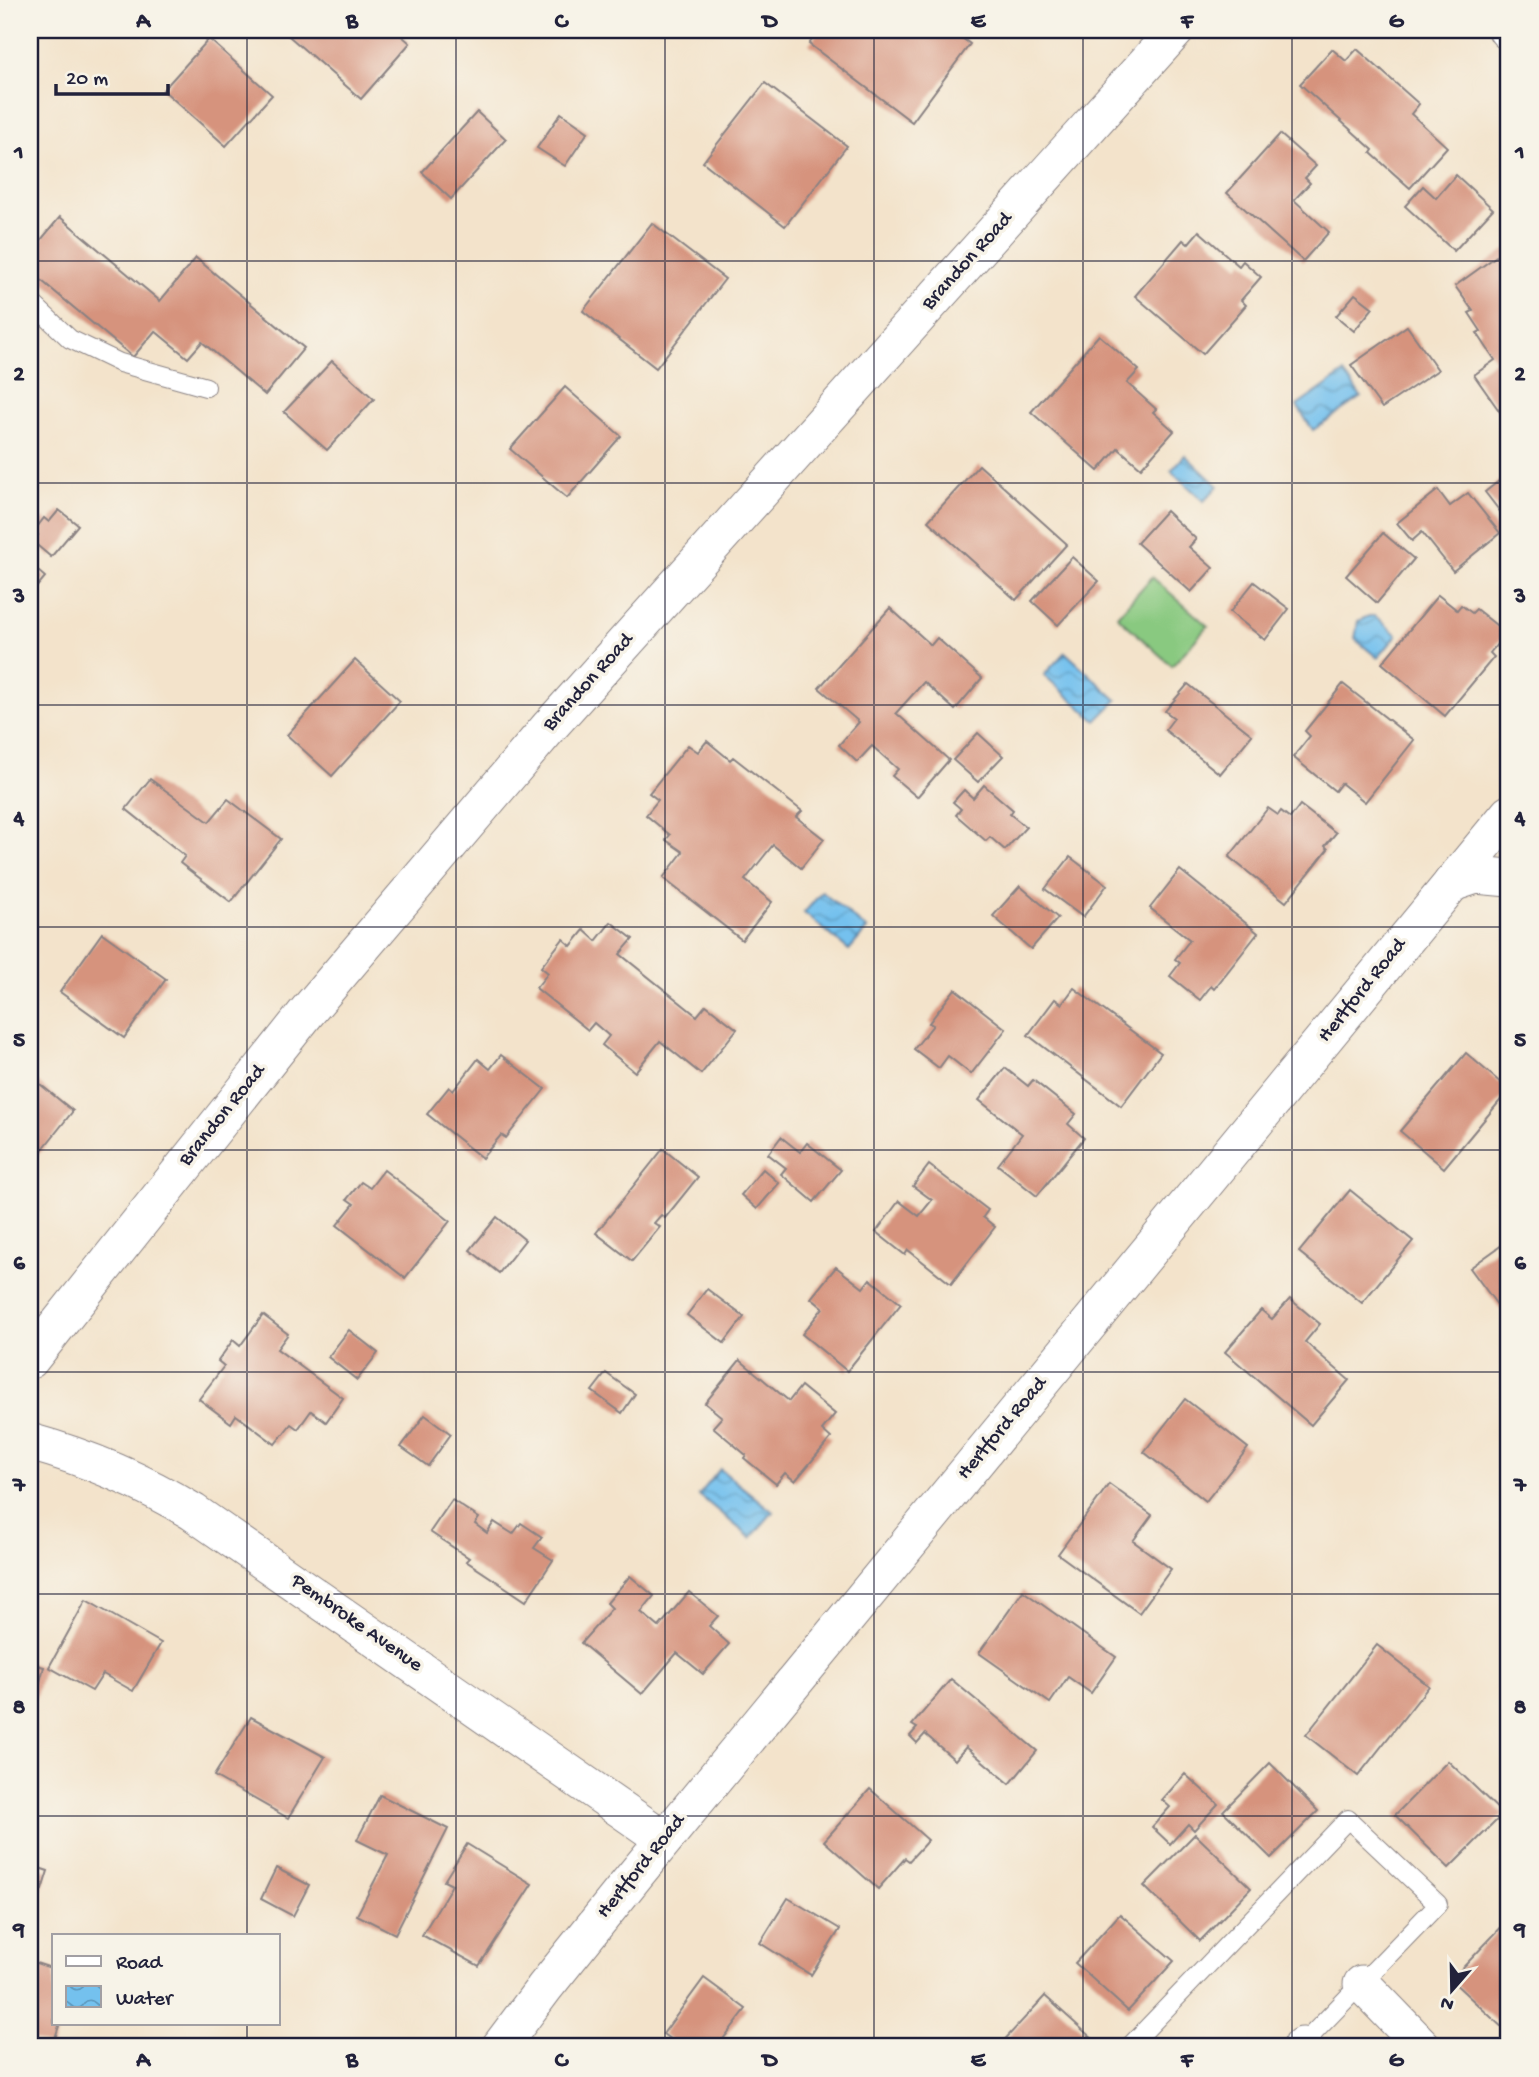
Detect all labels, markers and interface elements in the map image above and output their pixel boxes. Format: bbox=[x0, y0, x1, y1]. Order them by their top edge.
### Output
text: A bbox=[135, 9, 151, 36]
text: B bbox=[345, 9, 359, 36]
text: C bbox=[555, 9, 570, 36]
text: D bbox=[761, 9, 779, 36]
text: E bbox=[971, 9, 987, 36]
text: F bbox=[1180, 9, 1195, 36]
text: G bbox=[1389, 9, 1405, 36]
scale bar bbox=[56, 52, 168, 96]
text: 20 m bbox=[66, 68, 108, 93]
text: 1 bbox=[13, 140, 24, 167]
text: 1 bbox=[1514, 140, 1525, 167]
street label: Brandon Road bbox=[917, 206, 1020, 317]
text: 2 bbox=[13, 362, 25, 389]
text: 2 bbox=[1514, 362, 1526, 389]
text: 3 bbox=[12, 584, 25, 611]
text: 3 bbox=[1513, 584, 1526, 611]
street label: Brandon Road bbox=[538, 627, 641, 738]
text: 4 bbox=[13, 806, 25, 833]
text: 4 bbox=[1514, 806, 1526, 833]
street label: Hertford Road bbox=[1313, 933, 1414, 1048]
text: 5 bbox=[13, 1028, 25, 1055]
text: 5 bbox=[1514, 1028, 1526, 1055]
street label: Brandon Road bbox=[174, 1059, 273, 1173]
text: 6 bbox=[13, 1251, 26, 1278]
text: 6 bbox=[1514, 1251, 1527, 1278]
street label: Hertford Road bbox=[953, 1371, 1054, 1486]
text: 7 bbox=[12, 1473, 26, 1500]
text: 7 bbox=[1513, 1473, 1527, 1500]
street label: Pembroke Avenue bbox=[284, 1569, 428, 1679]
text: 8 bbox=[13, 1695, 26, 1722]
text: 8 bbox=[1514, 1695, 1527, 1722]
street label: Hertford Road bbox=[592, 1809, 693, 1924]
text: 9 bbox=[12, 1917, 25, 1944]
text: 9 bbox=[1513, 1917, 1526, 1944]
legend bbox=[52, 1934, 280, 2024]
text: Road bbox=[116, 1952, 164, 1977]
north arrow bbox=[1416, 1954, 1486, 2024]
text: Water bbox=[116, 1988, 174, 2013]
text: N bbox=[1438, 1990, 1457, 2016]
text: A bbox=[135, 2048, 151, 2075]
text: B bbox=[345, 2048, 359, 2075]
text: C bbox=[555, 2048, 570, 2075]
text: D bbox=[761, 2048, 779, 2075]
text: E bbox=[971, 2048, 987, 2075]
text: F bbox=[1180, 2048, 1195, 2075]
text: G bbox=[1389, 2048, 1405, 2075]

